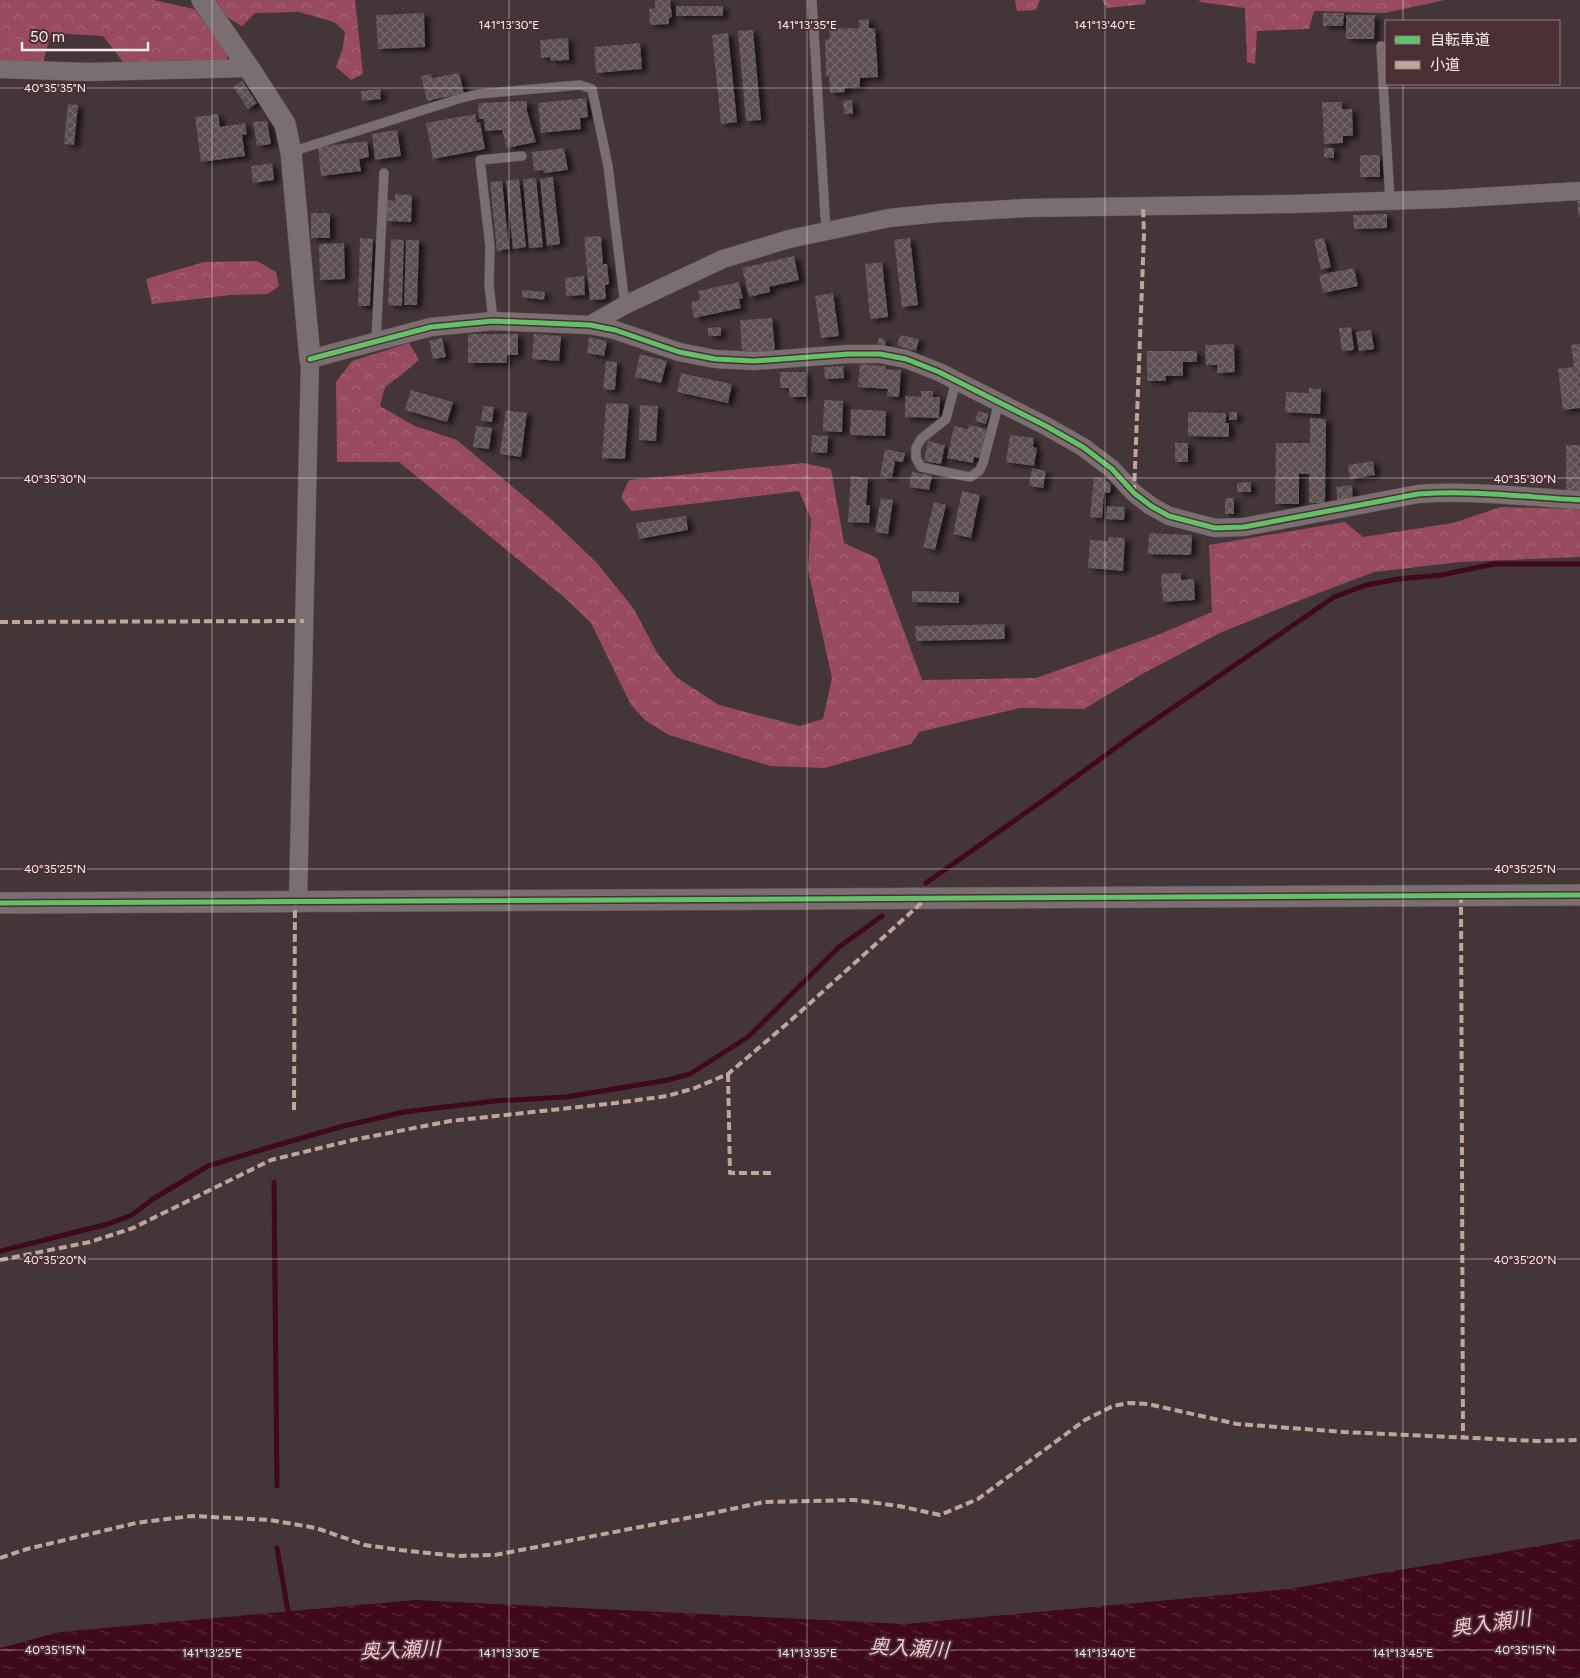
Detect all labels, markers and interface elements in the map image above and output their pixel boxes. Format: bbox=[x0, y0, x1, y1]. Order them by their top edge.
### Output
text: 141°13'30"E bbox=[479, 18, 539, 32]
text: 141°13'35"E bbox=[777, 18, 837, 32]
text: 141°13'40"E bbox=[1074, 18, 1136, 32]
scale bar bbox=[22, 20, 149, 52]
legend bbox=[1385, 20, 1560, 85]
text: 50 m bbox=[30, 28, 65, 46]
text: 自転車道 bbox=[1430, 31, 1490, 49]
text: 小道 bbox=[1430, 56, 1460, 74]
text: 40°35'35"N bbox=[24, 81, 86, 95]
text: 40°35'30"N bbox=[24, 472, 86, 486]
text: 40°35'30"N bbox=[1494, 472, 1556, 486]
text: 40°35'25"N bbox=[24, 862, 86, 876]
text: 40°35'25"N bbox=[1494, 862, 1556, 876]
text: 40°35'20"N bbox=[24, 1253, 86, 1267]
text: 40°35'20"N bbox=[1494, 1253, 1556, 1267]
water label: 奥入瀬川 bbox=[1450, 1605, 1534, 1640]
water label: 奥入瀬川 bbox=[868, 1634, 952, 1662]
water label: 奥入瀬川 bbox=[360, 1637, 442, 1663]
text: 40°35'15"N bbox=[25, 1643, 85, 1657]
text: 40°35'15"N bbox=[1495, 1643, 1555, 1657]
text: 141°13'25"E bbox=[182, 1646, 242, 1660]
text: 141°13'30"E bbox=[479, 1646, 539, 1660]
text: 141°13'35"E bbox=[777, 1646, 837, 1660]
text: 141°13'40"E bbox=[1074, 1646, 1136, 1660]
text: 141°13'45"E bbox=[1373, 1646, 1433, 1660]

